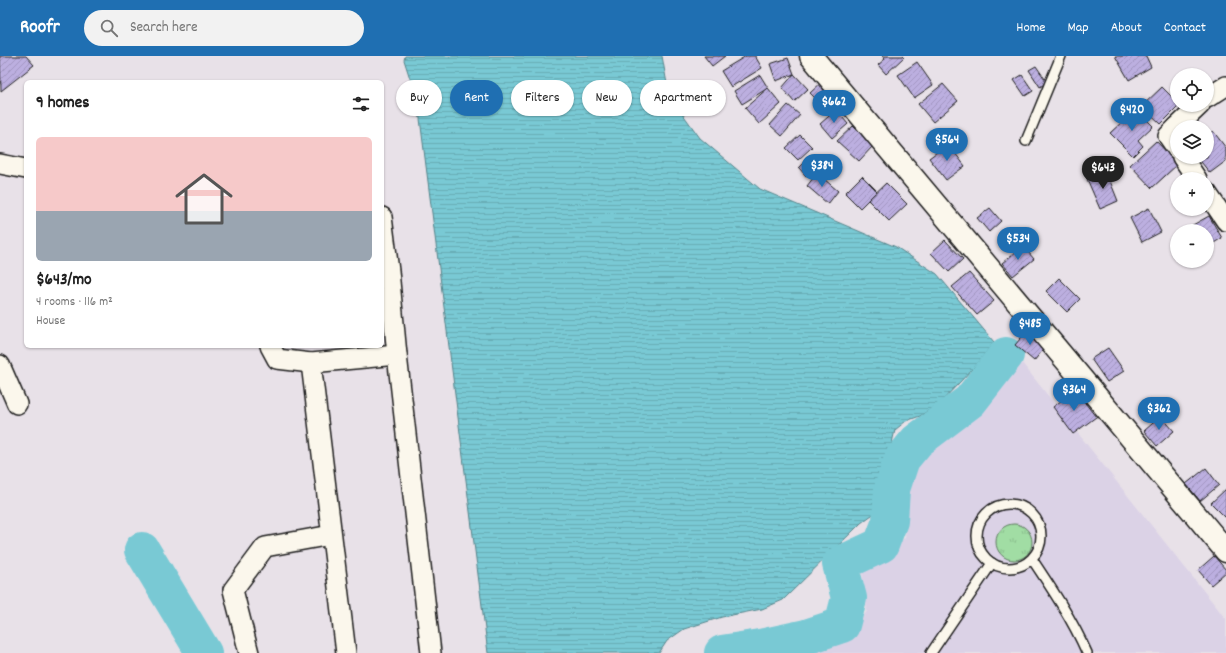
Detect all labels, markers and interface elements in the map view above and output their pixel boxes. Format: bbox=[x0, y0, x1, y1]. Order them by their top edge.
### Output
search box bbox=[84, 10, 364, 46]
text: Roofr bbox=[20, 15, 60, 42]
icon: search bbox=[98, 17, 120, 39]
text: Search here bbox=[130, 17, 198, 39]
text: Home bbox=[1016, 18, 1045, 38]
text: Map bbox=[1067, 18, 1089, 38]
text: About bbox=[1111, 18, 1142, 38]
text: Contact bbox=[1164, 18, 1206, 38]
map controls bbox=[1170, 68, 1214, 268]
button: locate bbox=[1170, 68, 1214, 112]
chip: Buy bbox=[396, 80, 442, 116]
chip: Rent bbox=[450, 80, 503, 116]
chip: Filters bbox=[511, 80, 574, 116]
chip: New bbox=[582, 80, 632, 116]
chip: Apartment bbox=[640, 80, 726, 116]
pin: $662 bbox=[810, 90, 858, 124]
text: 9 homes bbox=[36, 92, 89, 116]
icon: filters bbox=[350, 93, 372, 115]
text: $662 bbox=[821, 93, 847, 112]
pin: $420 bbox=[1108, 98, 1156, 132]
text: $420 bbox=[1120, 101, 1144, 120]
button: layers bbox=[1170, 120, 1214, 164]
pin: $564 bbox=[923, 128, 971, 162]
text: $564 bbox=[935, 131, 959, 150]
pin: $384 bbox=[798, 154, 846, 188]
pin: $643 bbox=[1079, 156, 1127, 190]
text: $384 bbox=[811, 157, 833, 176]
text: $643 bbox=[1091, 159, 1115, 178]
icon: home bbox=[168, 163, 240, 235]
button: + bbox=[1170, 172, 1214, 216]
button: − bbox=[1170, 224, 1214, 268]
pin: $534 bbox=[994, 227, 1042, 261]
text: $534 bbox=[1006, 230, 1030, 249]
text: $643/mo bbox=[36, 269, 92, 293]
text: 4 rooms · 116 m² bbox=[36, 293, 113, 312]
text: House bbox=[36, 312, 65, 331]
pin: $485 bbox=[1006, 312, 1054, 346]
text: $485 bbox=[1018, 315, 1042, 334]
pin: $364 bbox=[1050, 378, 1098, 412]
text: $364 bbox=[1062, 381, 1086, 400]
pin: $362 bbox=[1135, 397, 1183, 431]
text: $362 bbox=[1147, 400, 1171, 419]

